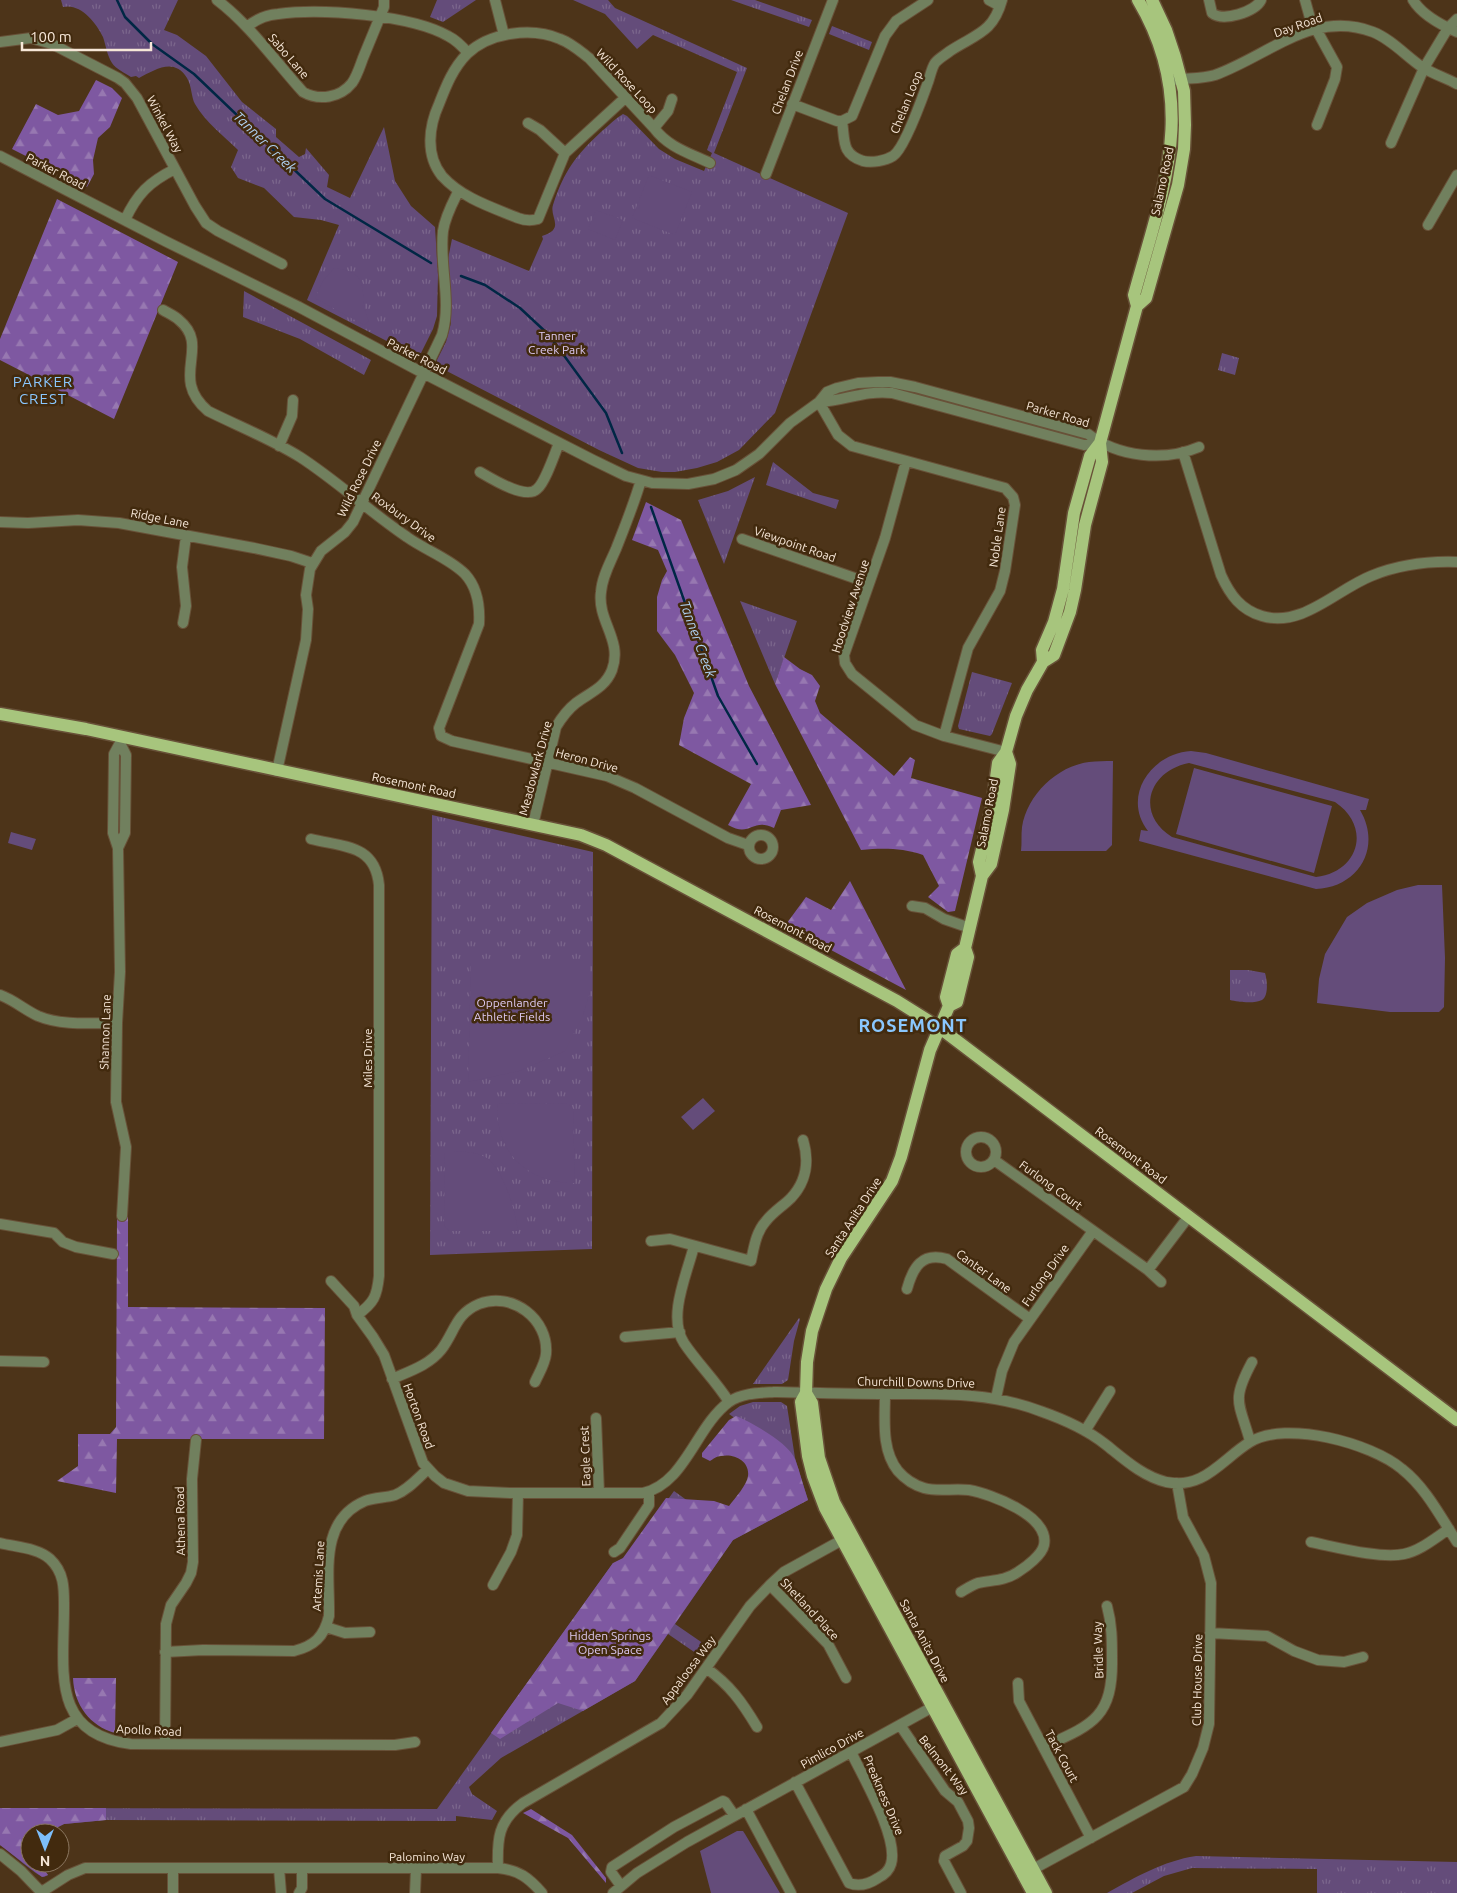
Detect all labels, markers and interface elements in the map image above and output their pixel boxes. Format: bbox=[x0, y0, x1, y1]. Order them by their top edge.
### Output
street label: Day Road bbox=[1272, 11, 1324, 39]
scale bar bbox=[22, 20, 151, 52]
text: 100 m bbox=[30, 28, 72, 45]
street label: Sabo Lane bbox=[266, 31, 312, 81]
street label: Wild Rose Loop bbox=[594, 46, 660, 116]
street label: Chelan Drive bbox=[769, 48, 805, 116]
street label: Chelan Loop bbox=[887, 69, 925, 135]
street label: Winkel Way bbox=[145, 93, 185, 155]
water label: Tanner Creek bbox=[230, 108, 300, 176]
street label: Salamo Road bbox=[1148, 146, 1176, 216]
street label: Parker Road bbox=[24, 150, 88, 192]
park label: Tanner Creek Park bbox=[528, 329, 586, 356]
street label: Parker Road bbox=[385, 335, 449, 377]
district label: PARKER CREST bbox=[13, 373, 73, 407]
street label: Parker Road bbox=[1025, 399, 1091, 429]
street label: Wild Rose Drive bbox=[335, 437, 383, 519]
street label: Roxbury Drive bbox=[369, 489, 439, 545]
street label: Ridge Lane bbox=[130, 506, 190, 530]
street label: Noble Lane bbox=[986, 506, 1008, 568]
street label: Viewpoint Road bbox=[752, 524, 838, 564]
street label: Hoodview Avenue bbox=[829, 558, 871, 654]
water label: Tanner Creek bbox=[677, 598, 720, 680]
street label: Meadowlark Drive bbox=[516, 719, 554, 817]
street label: Heron Drive bbox=[554, 745, 620, 775]
street label: Rosemont Road bbox=[371, 770, 457, 800]
street label: Salamo Road bbox=[974, 778, 1000, 848]
street label: Rosemont Road bbox=[752, 903, 834, 955]
street label: Shannon Lane bbox=[97, 994, 113, 1070]
park label: Oppenlander Athletic Fields bbox=[474, 996, 550, 1023]
district label: ROSEMONT bbox=[858, 1015, 968, 1035]
street label: Miles Drive bbox=[361, 1028, 374, 1088]
street label: Rosemont Road bbox=[1093, 1124, 1169, 1186]
street label: Furlong Court bbox=[1017, 1158, 1085, 1212]
street label: Santa Anita Drive bbox=[822, 1175, 884, 1259]
street label: Furlong Drive bbox=[1019, 1242, 1071, 1308]
street label: Canter Lane bbox=[954, 1247, 1014, 1295]
street label: Churchill Downs Drive bbox=[857, 1374, 975, 1390]
street label: Horton Road bbox=[401, 1381, 437, 1451]
street label: Eagle Crest bbox=[577, 1425, 593, 1487]
street label: Athena Road bbox=[173, 1486, 187, 1556]
street label: Artemis Lane bbox=[310, 1540, 326, 1612]
street label: Shetland Place bbox=[778, 1576, 842, 1642]
street label: Santa Anita Drive bbox=[898, 1597, 952, 1685]
street label: Bridle Way bbox=[1090, 1621, 1105, 1679]
park label: Hidden Springs Open Space bbox=[569, 1629, 651, 1656]
street label: Appaloosa Way bbox=[658, 1633, 718, 1707]
street label: Club House Drive bbox=[1190, 1634, 1204, 1726]
street label: Apollo Road bbox=[116, 1722, 182, 1738]
street label: Pimlico Drive bbox=[798, 1725, 866, 1771]
street label: Tack Court bbox=[1043, 1728, 1081, 1785]
street label: Belmont Way bbox=[917, 1733, 971, 1797]
street label: Preakness Drive bbox=[861, 1753, 907, 1837]
north arrow bbox=[20, 1823, 70, 1873]
street label: Palomino Way bbox=[389, 1850, 465, 1863]
text: N bbox=[40, 1853, 50, 1869]

